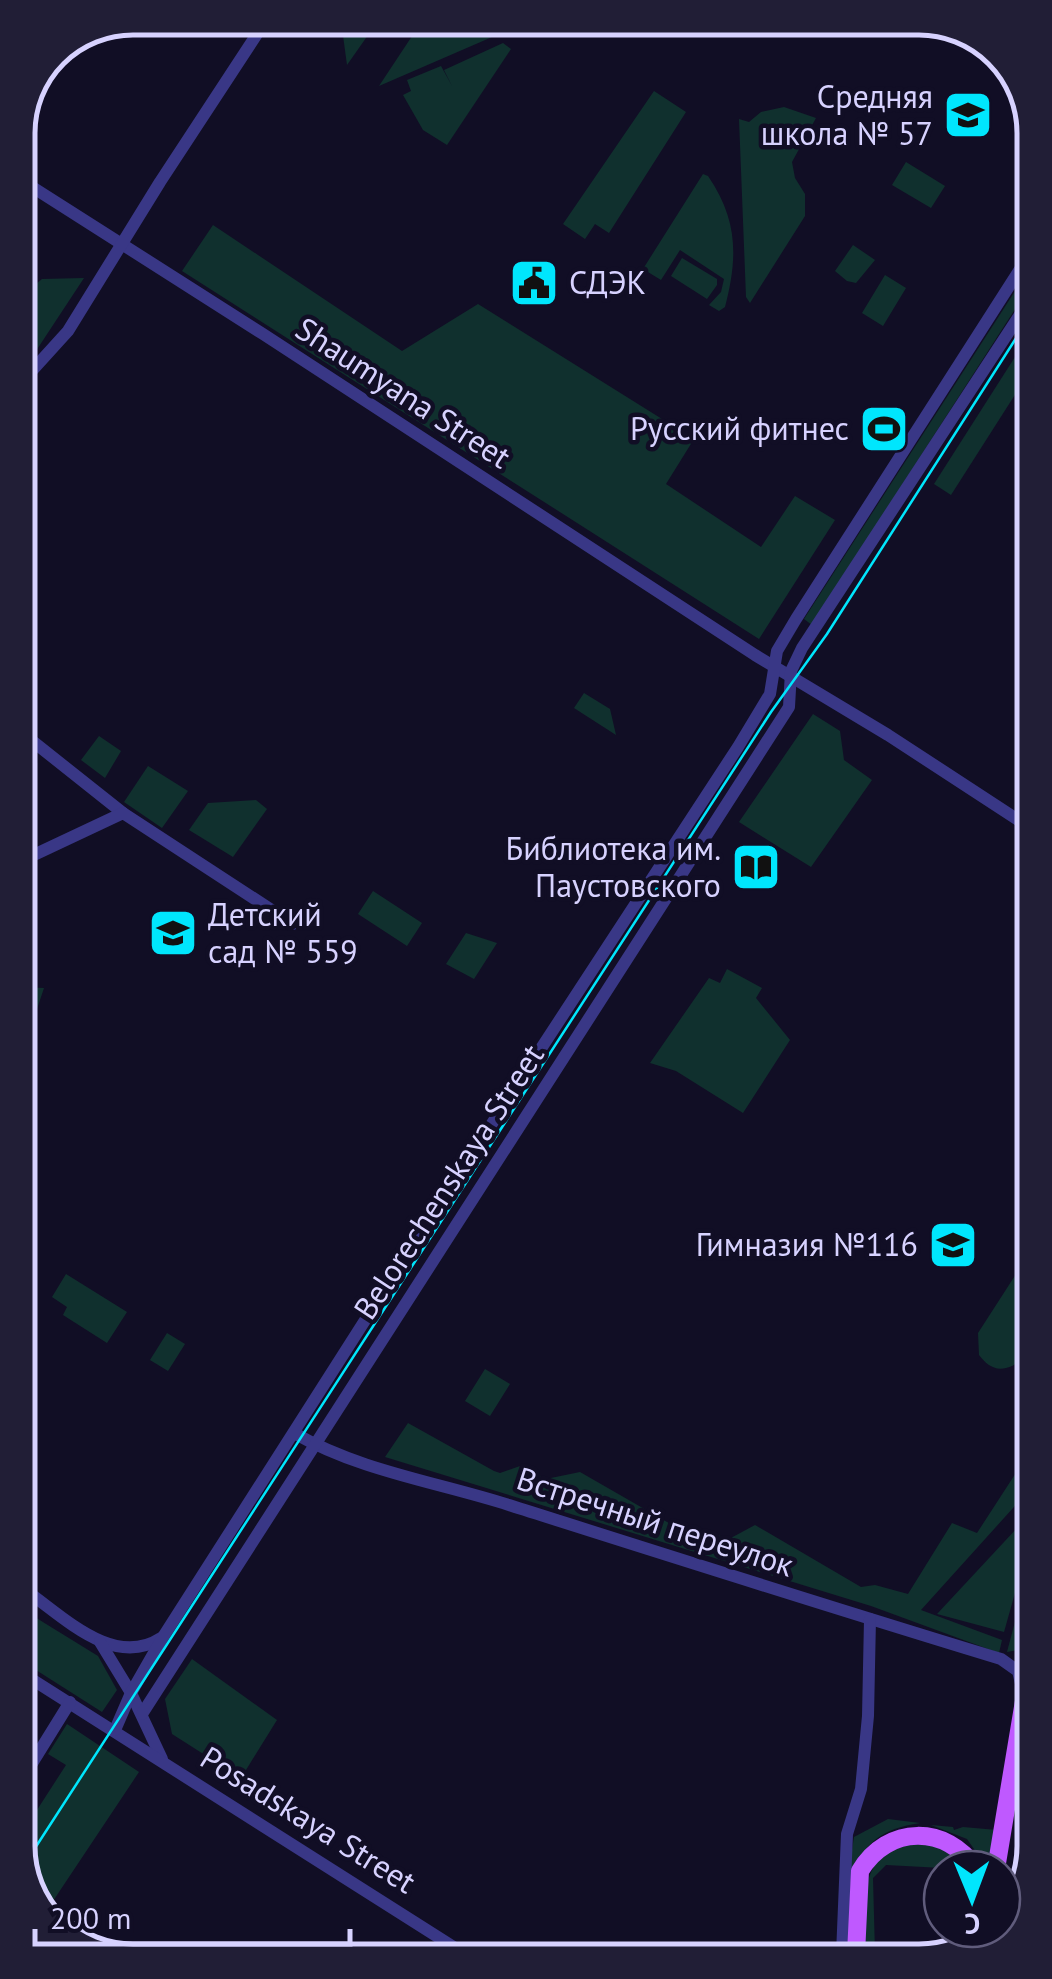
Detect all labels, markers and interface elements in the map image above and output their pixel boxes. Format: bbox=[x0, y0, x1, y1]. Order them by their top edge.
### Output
place label: Средняя школа № 57 bbox=[761, 75, 933, 154]
school or university icon: Средняя школа № 57 bbox=[942, 89, 994, 141]
public building icon: СДЭК bbox=[508, 257, 560, 309]
place label: СДЭК bbox=[569, 261, 646, 303]
street label: Shaumyana Street bbox=[288, 307, 519, 477]
sports icon: Русский фитнес bbox=[858, 403, 910, 455]
place label: Русский фитнес bbox=[630, 407, 849, 449]
place label: Библиотека им. Паустовского bbox=[506, 827, 721, 906]
library icon: Библиотека им. Паустовского bbox=[730, 841, 782, 893]
place label: Детский сад № 559 bbox=[208, 893, 358, 972]
school or university icon: Детский сад № 559 bbox=[147, 907, 199, 959]
street label: Belorechenskaya Street bbox=[344, 1036, 553, 1327]
school or university icon: Гимназия №116 bbox=[927, 1219, 979, 1271]
place label: Гимназия №116 bbox=[696, 1223, 918, 1265]
street label: Встречный переулок bbox=[512, 1457, 800, 1586]
street label: Posadskaya Street bbox=[193, 1736, 424, 1902]
north arrow bbox=[922, 1849, 1022, 1949]
scale bar bbox=[35, 1884, 350, 1946]
text: 200 m bbox=[50, 1898, 131, 1937]
text: С bbox=[964, 1906, 981, 1943]

